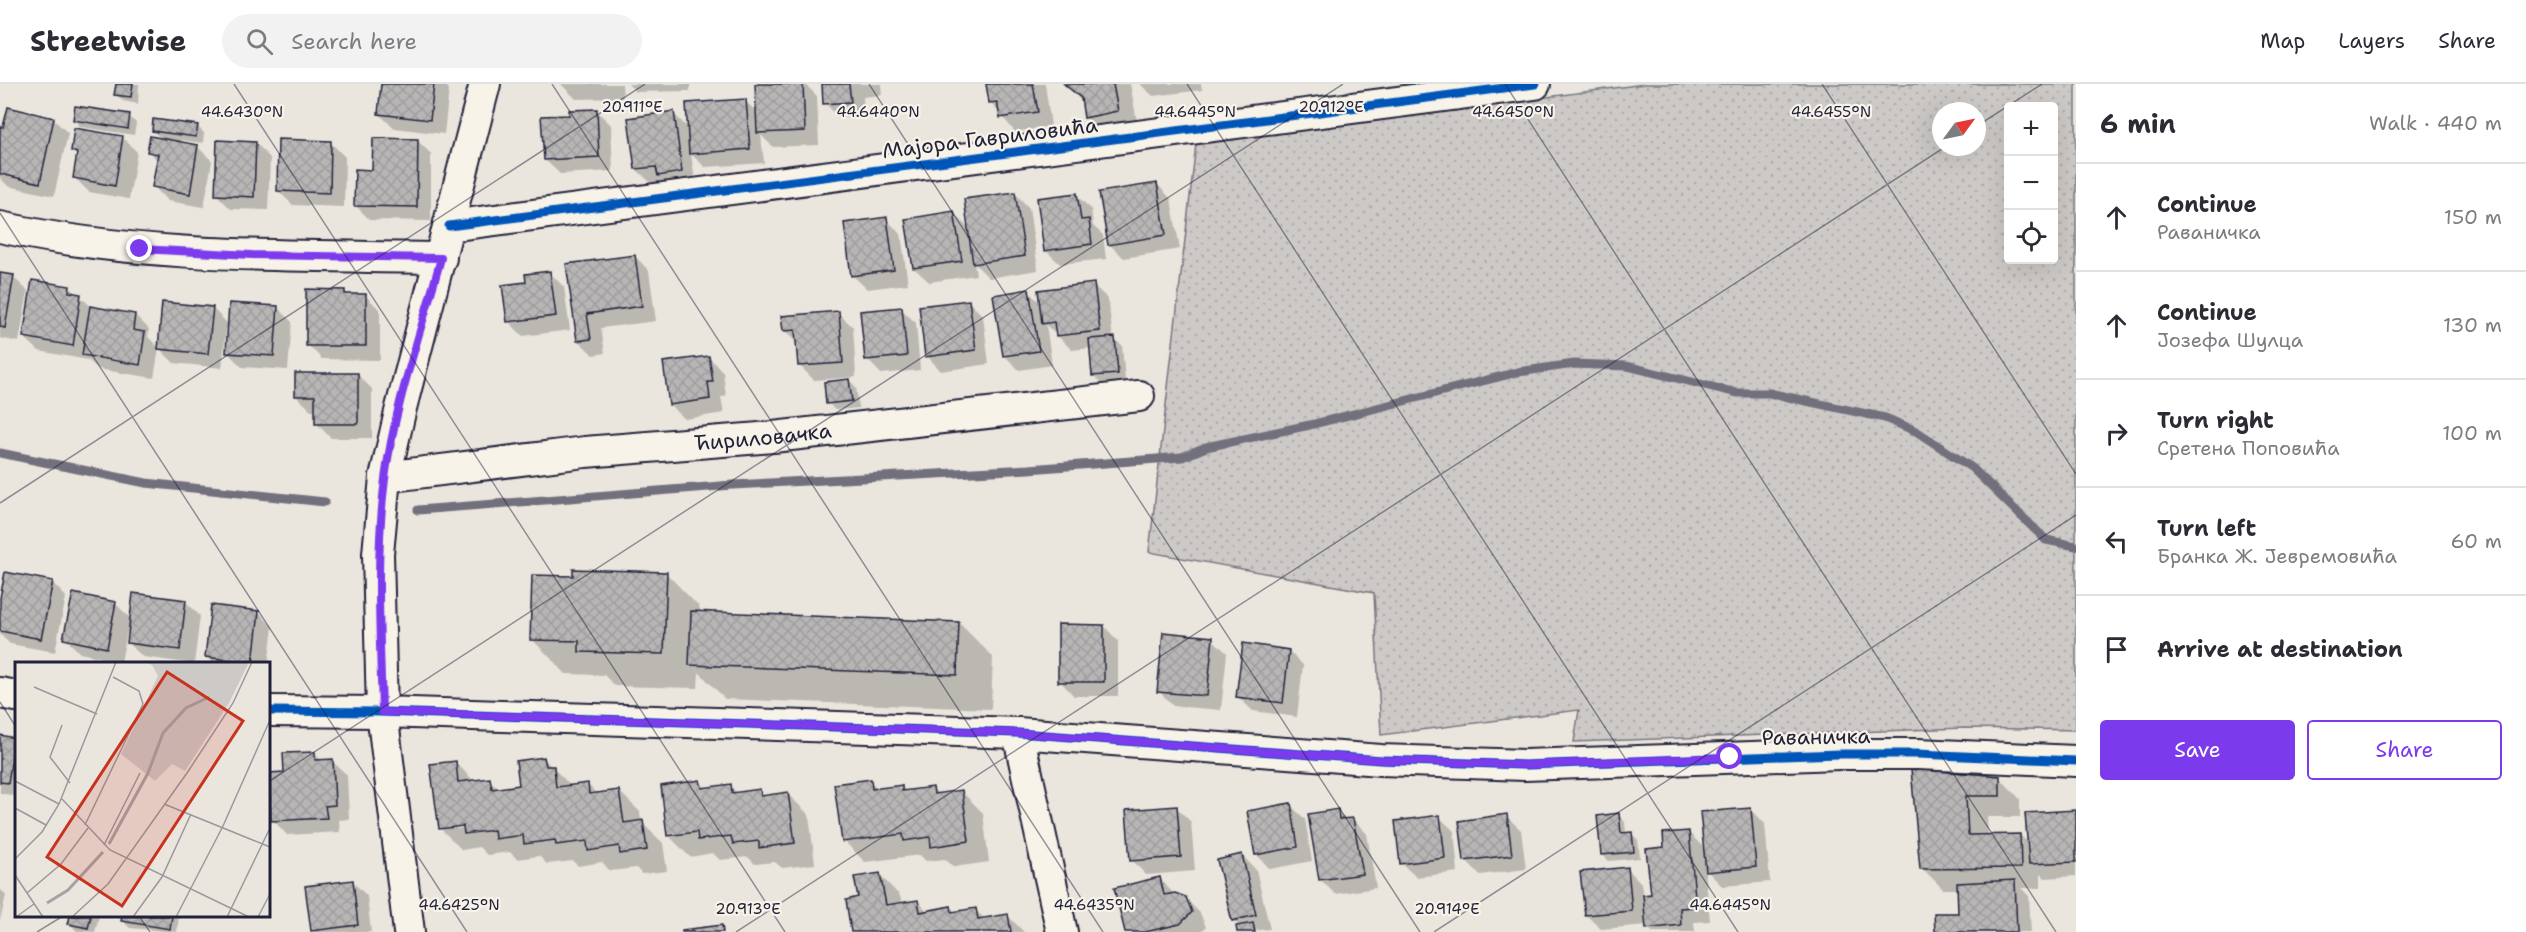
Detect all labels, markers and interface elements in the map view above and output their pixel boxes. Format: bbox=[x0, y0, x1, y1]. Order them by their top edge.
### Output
search box bbox=[222, 14, 642, 68]
text: Streetwise bbox=[30, 22, 186, 60]
icon: search bbox=[243, 25, 276, 58]
text: Search here bbox=[291, 27, 417, 56]
text: Map bbox=[2260, 27, 2305, 55]
text: Layers bbox=[2338, 27, 2405, 55]
text: Share bbox=[2438, 27, 2496, 55]
text: 20.911°E bbox=[601, 97, 663, 117]
text: 20.912°E bbox=[1298, 97, 1364, 117]
text: 44.6430°N bbox=[201, 102, 283, 122]
text: 44.6440°N bbox=[836, 102, 920, 122]
text: 44.6445°N bbox=[1154, 102, 1236, 122]
text: 44.6450°N bbox=[1472, 102, 1554, 122]
text: 44.6455°N bbox=[1791, 102, 1871, 122]
north arrow bbox=[1932, 102, 1986, 156]
map controls bbox=[2004, 102, 2058, 264]
button: + bbox=[2004, 102, 2058, 156]
text: 6 min bbox=[2100, 106, 2176, 141]
text: Walk · 440 m bbox=[2369, 110, 2502, 136]
street label: Мајора Гавриловића bbox=[881, 111, 1099, 165]
button: − bbox=[2004, 156, 2058, 210]
text: Continue bbox=[2157, 190, 2257, 219]
icon: ahead bbox=[2100, 201, 2133, 234]
text: 150 m bbox=[2444, 204, 2502, 230]
button: locate bbox=[2004, 210, 2058, 264]
text: Раваничка bbox=[2157, 219, 2261, 245]
route end bbox=[126, 235, 152, 261]
text: Continue bbox=[2157, 298, 2257, 327]
icon: ahead bbox=[2100, 309, 2133, 342]
text: 130 m bbox=[2443, 312, 2502, 338]
text: Јозефа Шулца bbox=[2157, 327, 2303, 353]
text: Turn right bbox=[2157, 406, 2274, 435]
street label: Ћириловачка bbox=[693, 417, 833, 457]
icon: right bbox=[2100, 417, 2133, 450]
text: 100 m bbox=[2442, 420, 2502, 446]
text: Сретена Поповића bbox=[2157, 435, 2340, 461]
text: Turn left bbox=[2157, 514, 2256, 543]
icon: left bbox=[2100, 525, 2133, 558]
text: 60 m bbox=[2450, 528, 2502, 554]
text: Бранка Ж. Јевремовића bbox=[2157, 543, 2397, 569]
icon: arrive bbox=[2100, 633, 2133, 666]
text: Arrive at destination bbox=[2157, 635, 2403, 664]
inset map bbox=[15, 662, 270, 917]
button: Save bbox=[2100, 720, 2295, 780]
button: Share bbox=[2307, 720, 2502, 780]
street label: Раваничка bbox=[1761, 722, 1871, 752]
route start bbox=[1716, 743, 1742, 769]
text: 44.6425°N bbox=[418, 895, 500, 915]
text: 44.6435°N bbox=[1053, 895, 1135, 915]
text: 44.6445°N bbox=[1689, 895, 1771, 915]
text: 20.913°E bbox=[715, 899, 781, 919]
text: 20.914°E bbox=[1414, 899, 1480, 919]

